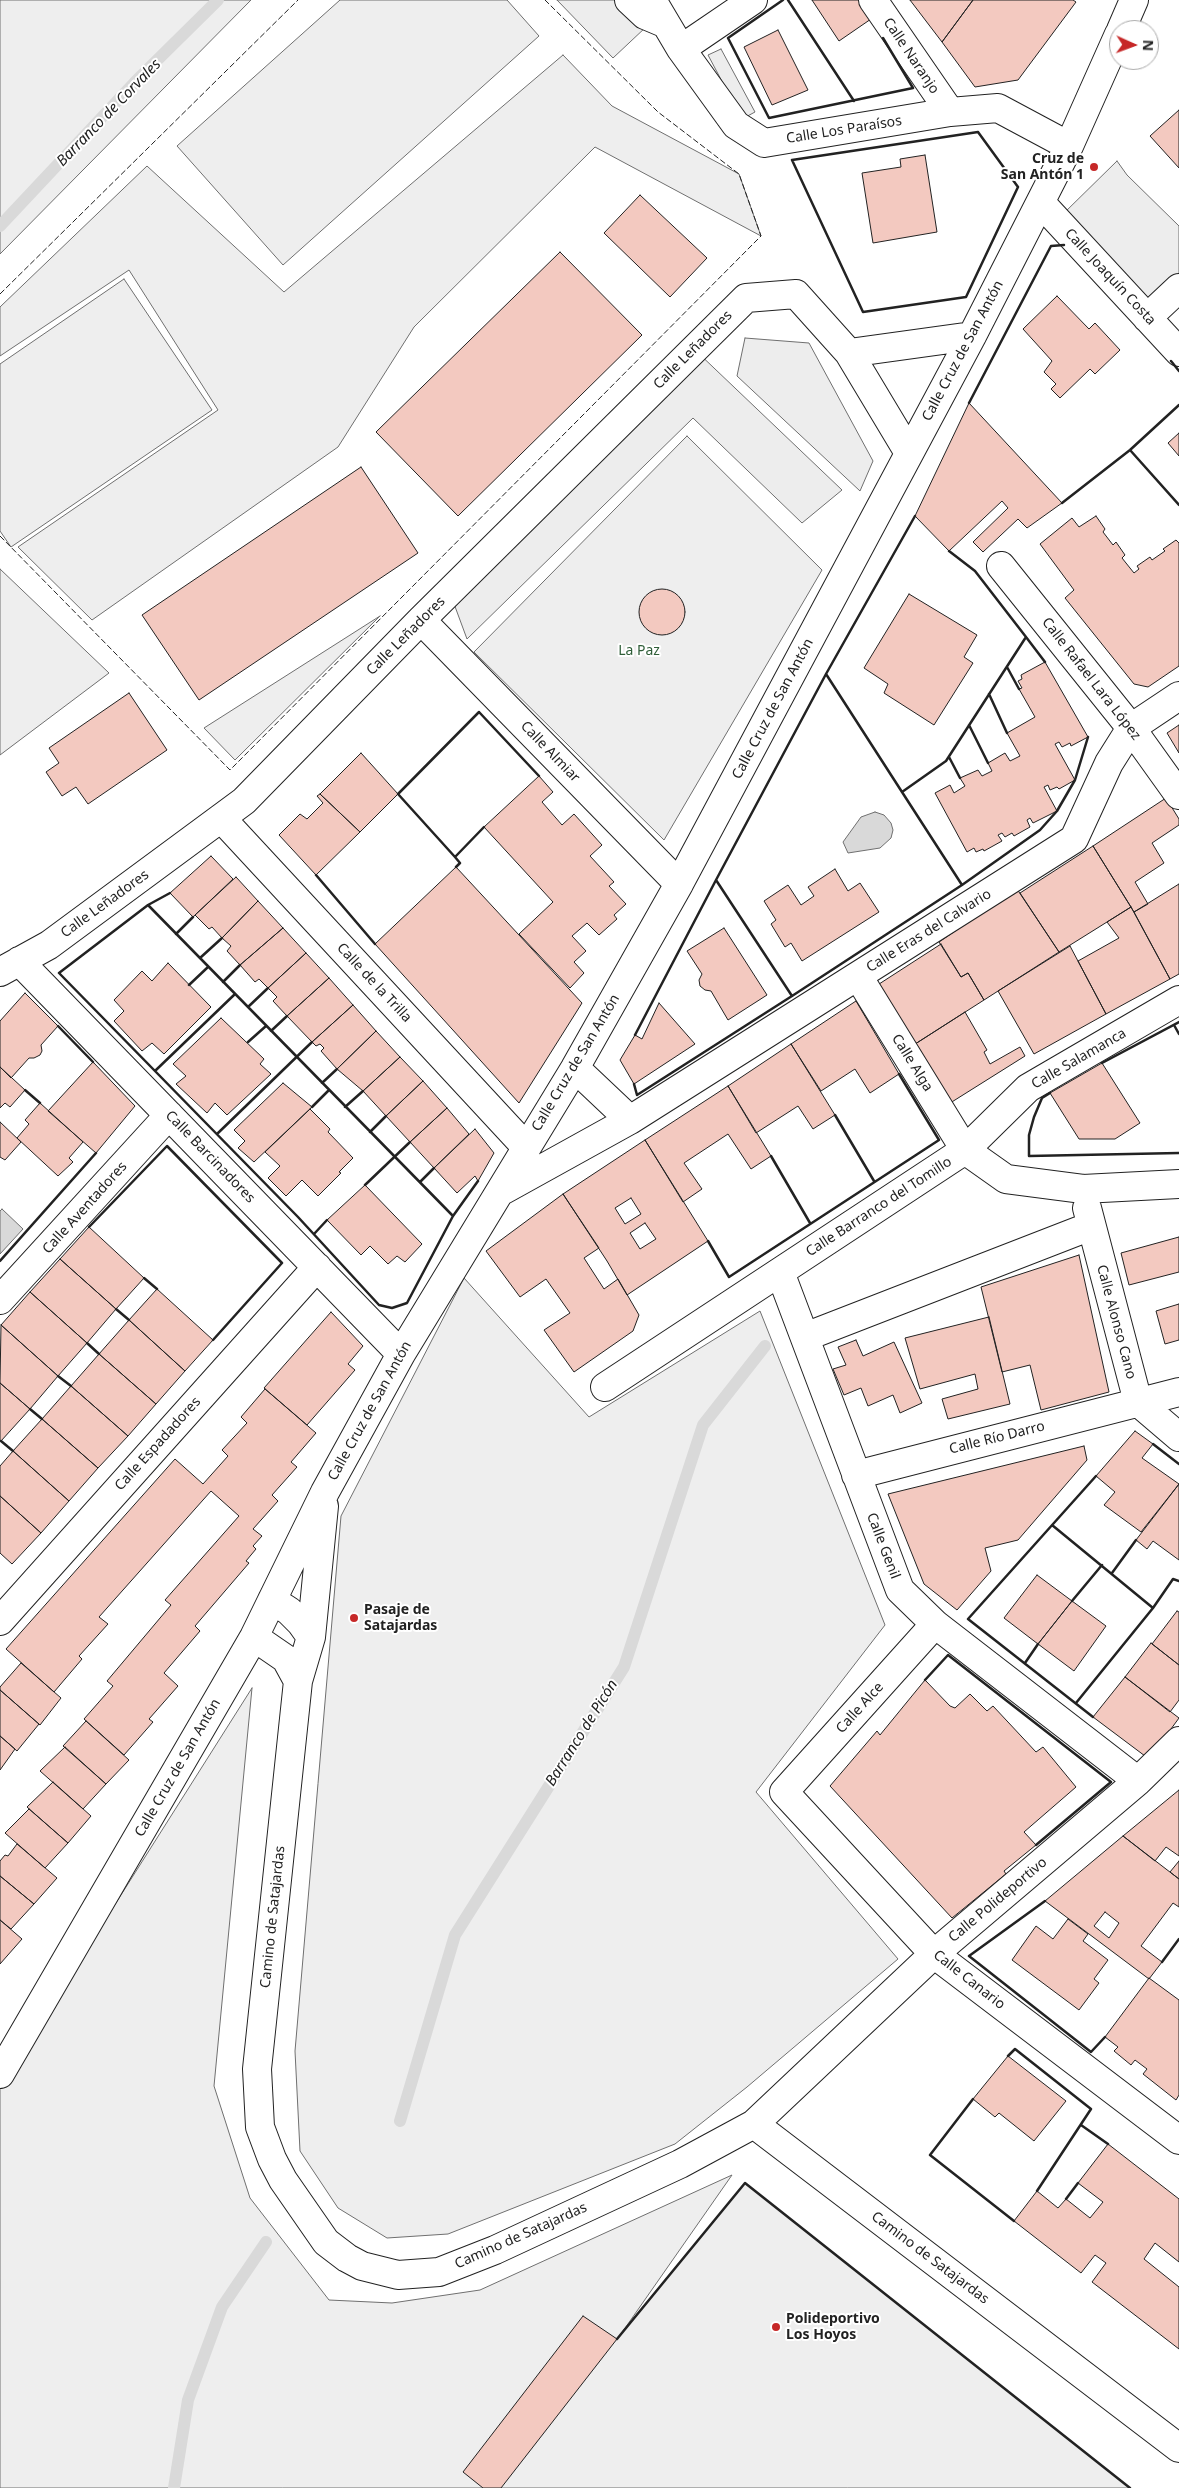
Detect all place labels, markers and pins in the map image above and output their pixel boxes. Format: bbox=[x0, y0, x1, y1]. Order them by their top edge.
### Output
place label: Cruz de San Antón 1 bbox=[1001, 151, 1084, 184]
marker: Cruz de San Antón 1 bbox=[1088, 161, 1100, 173]
place label: Pasaje de Satajardas bbox=[364, 1602, 437, 1634]
marker: Pasaje de Satajardas bbox=[348, 1612, 360, 1624]
place label: Polideportivo Los Hoyos bbox=[786, 2311, 880, 2344]
marker: Polideportivo Los Hoyos bbox=[770, 2321, 782, 2333]

